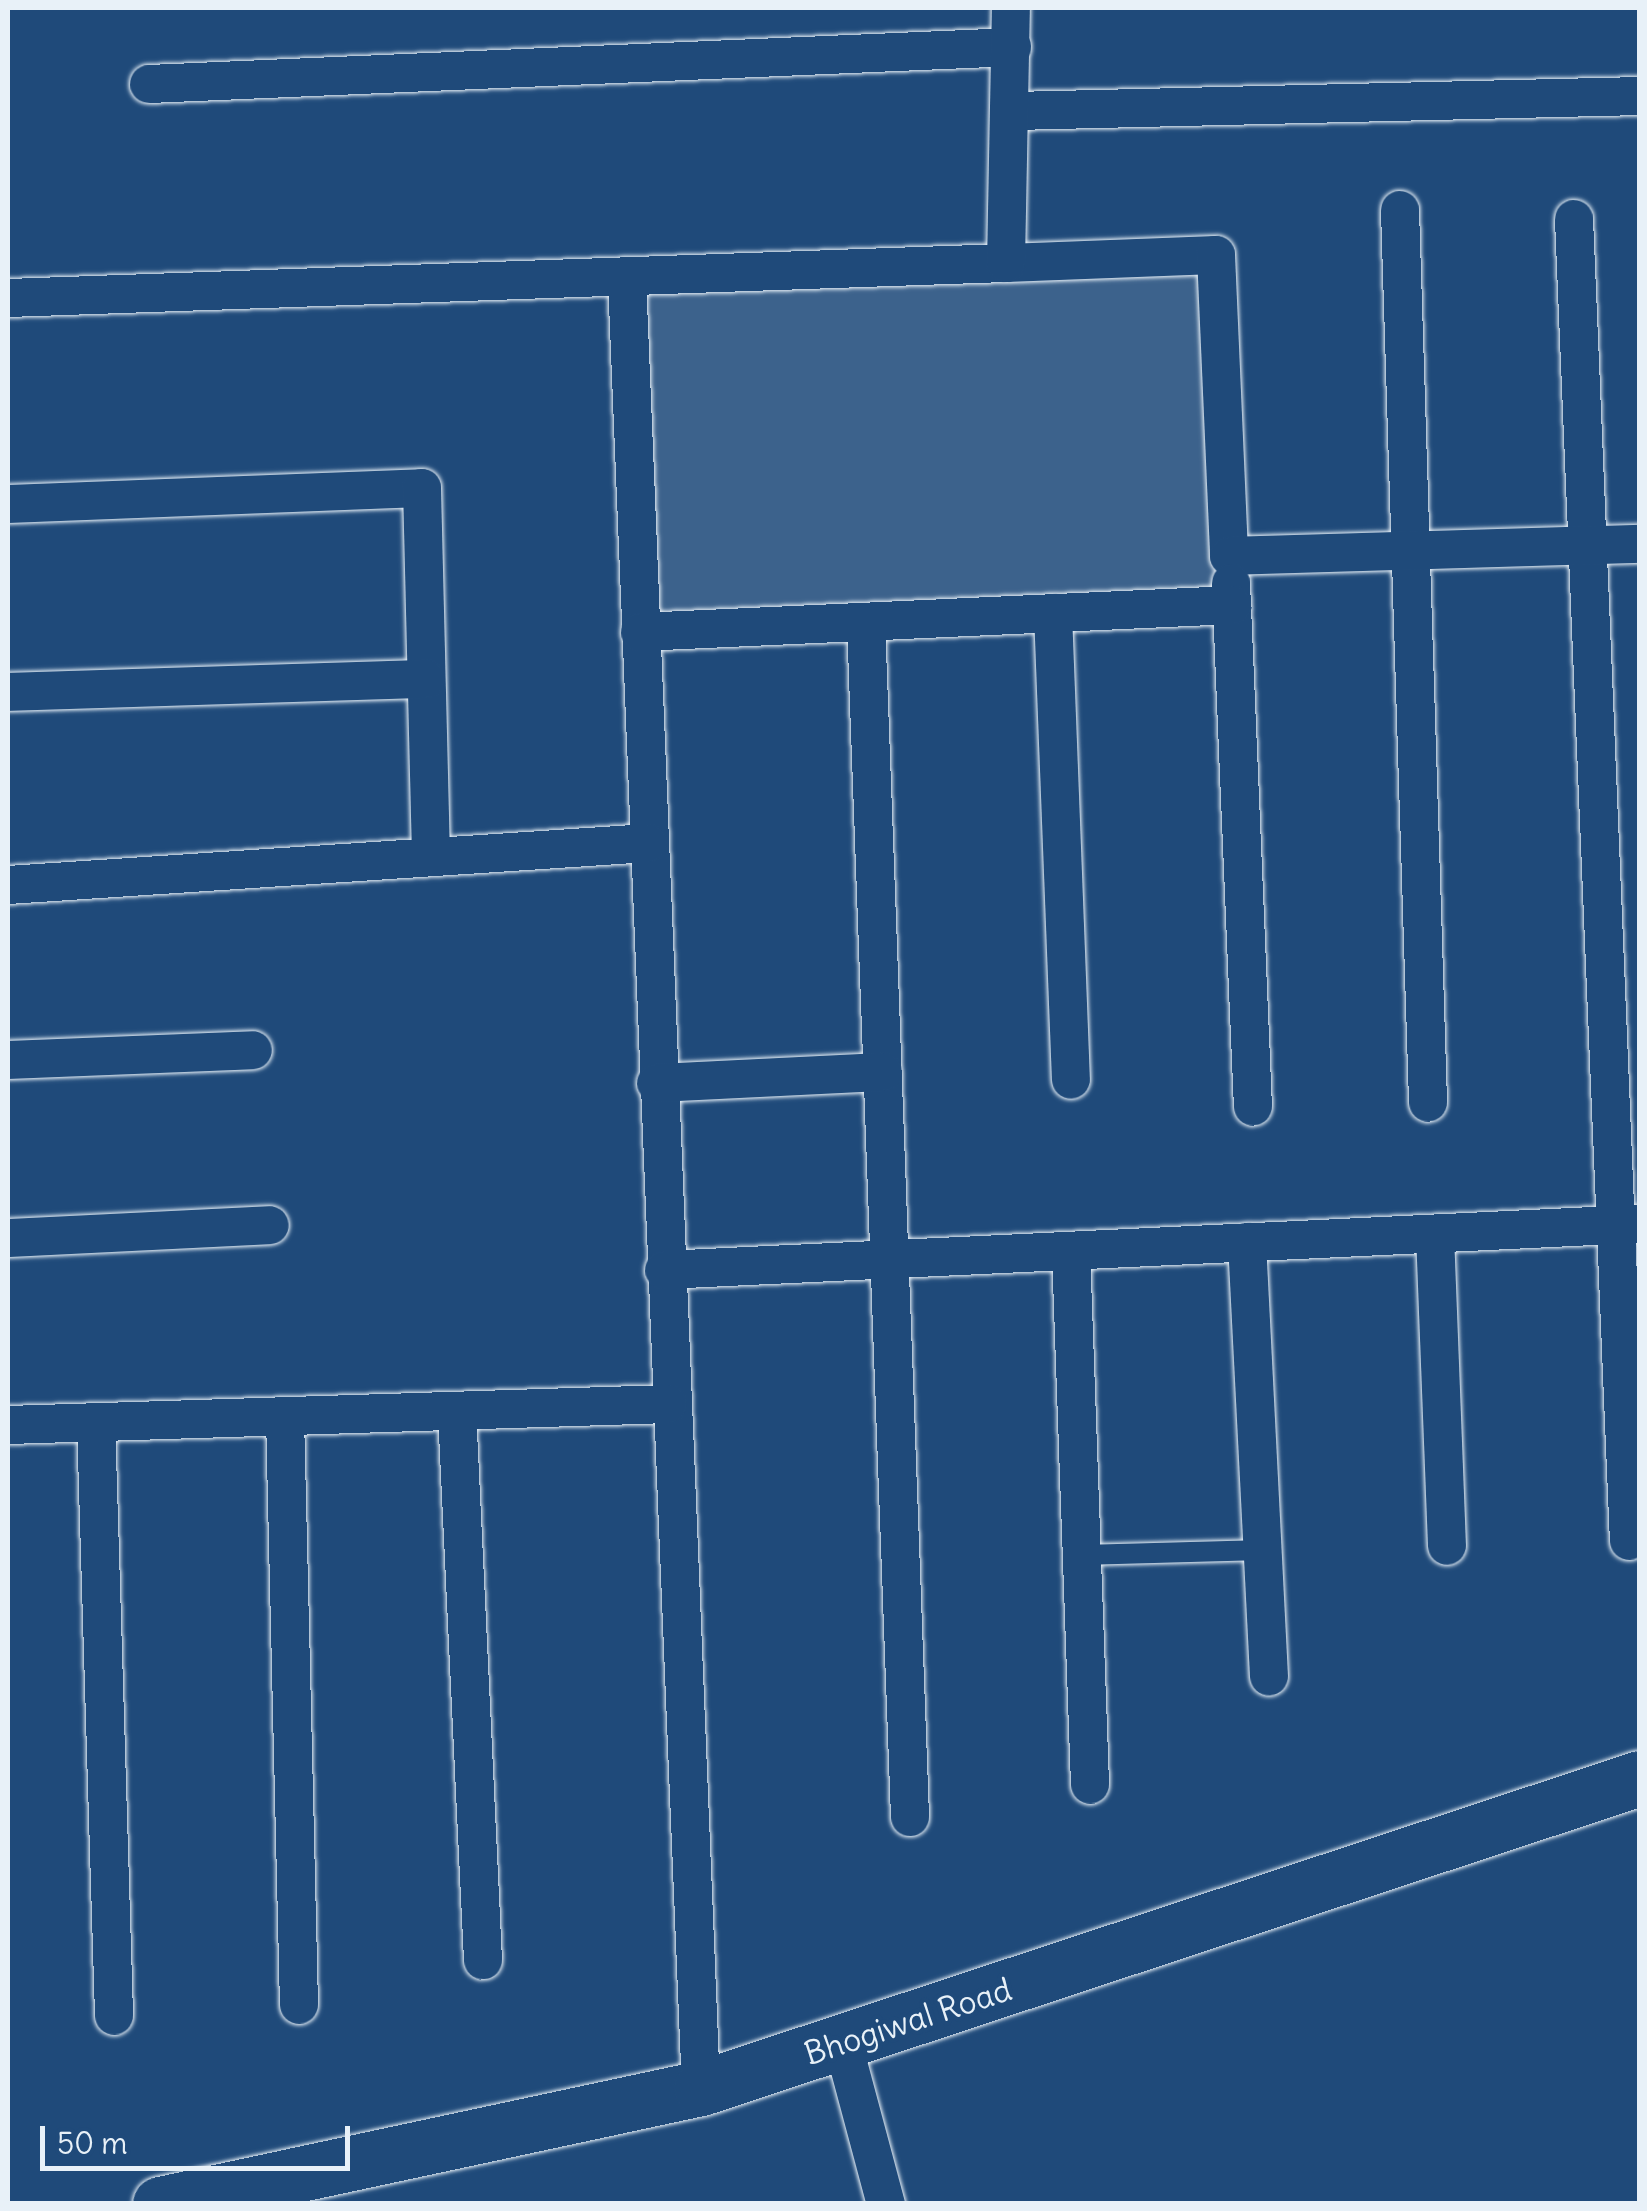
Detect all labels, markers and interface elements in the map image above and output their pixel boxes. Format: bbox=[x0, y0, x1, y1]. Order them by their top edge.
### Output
street label: Bhogiwal Road bbox=[800, 1970, 1016, 2074]
scale bar bbox=[45, 2106, 355, 2168]
text: 50 m bbox=[57, 2124, 127, 2162]

